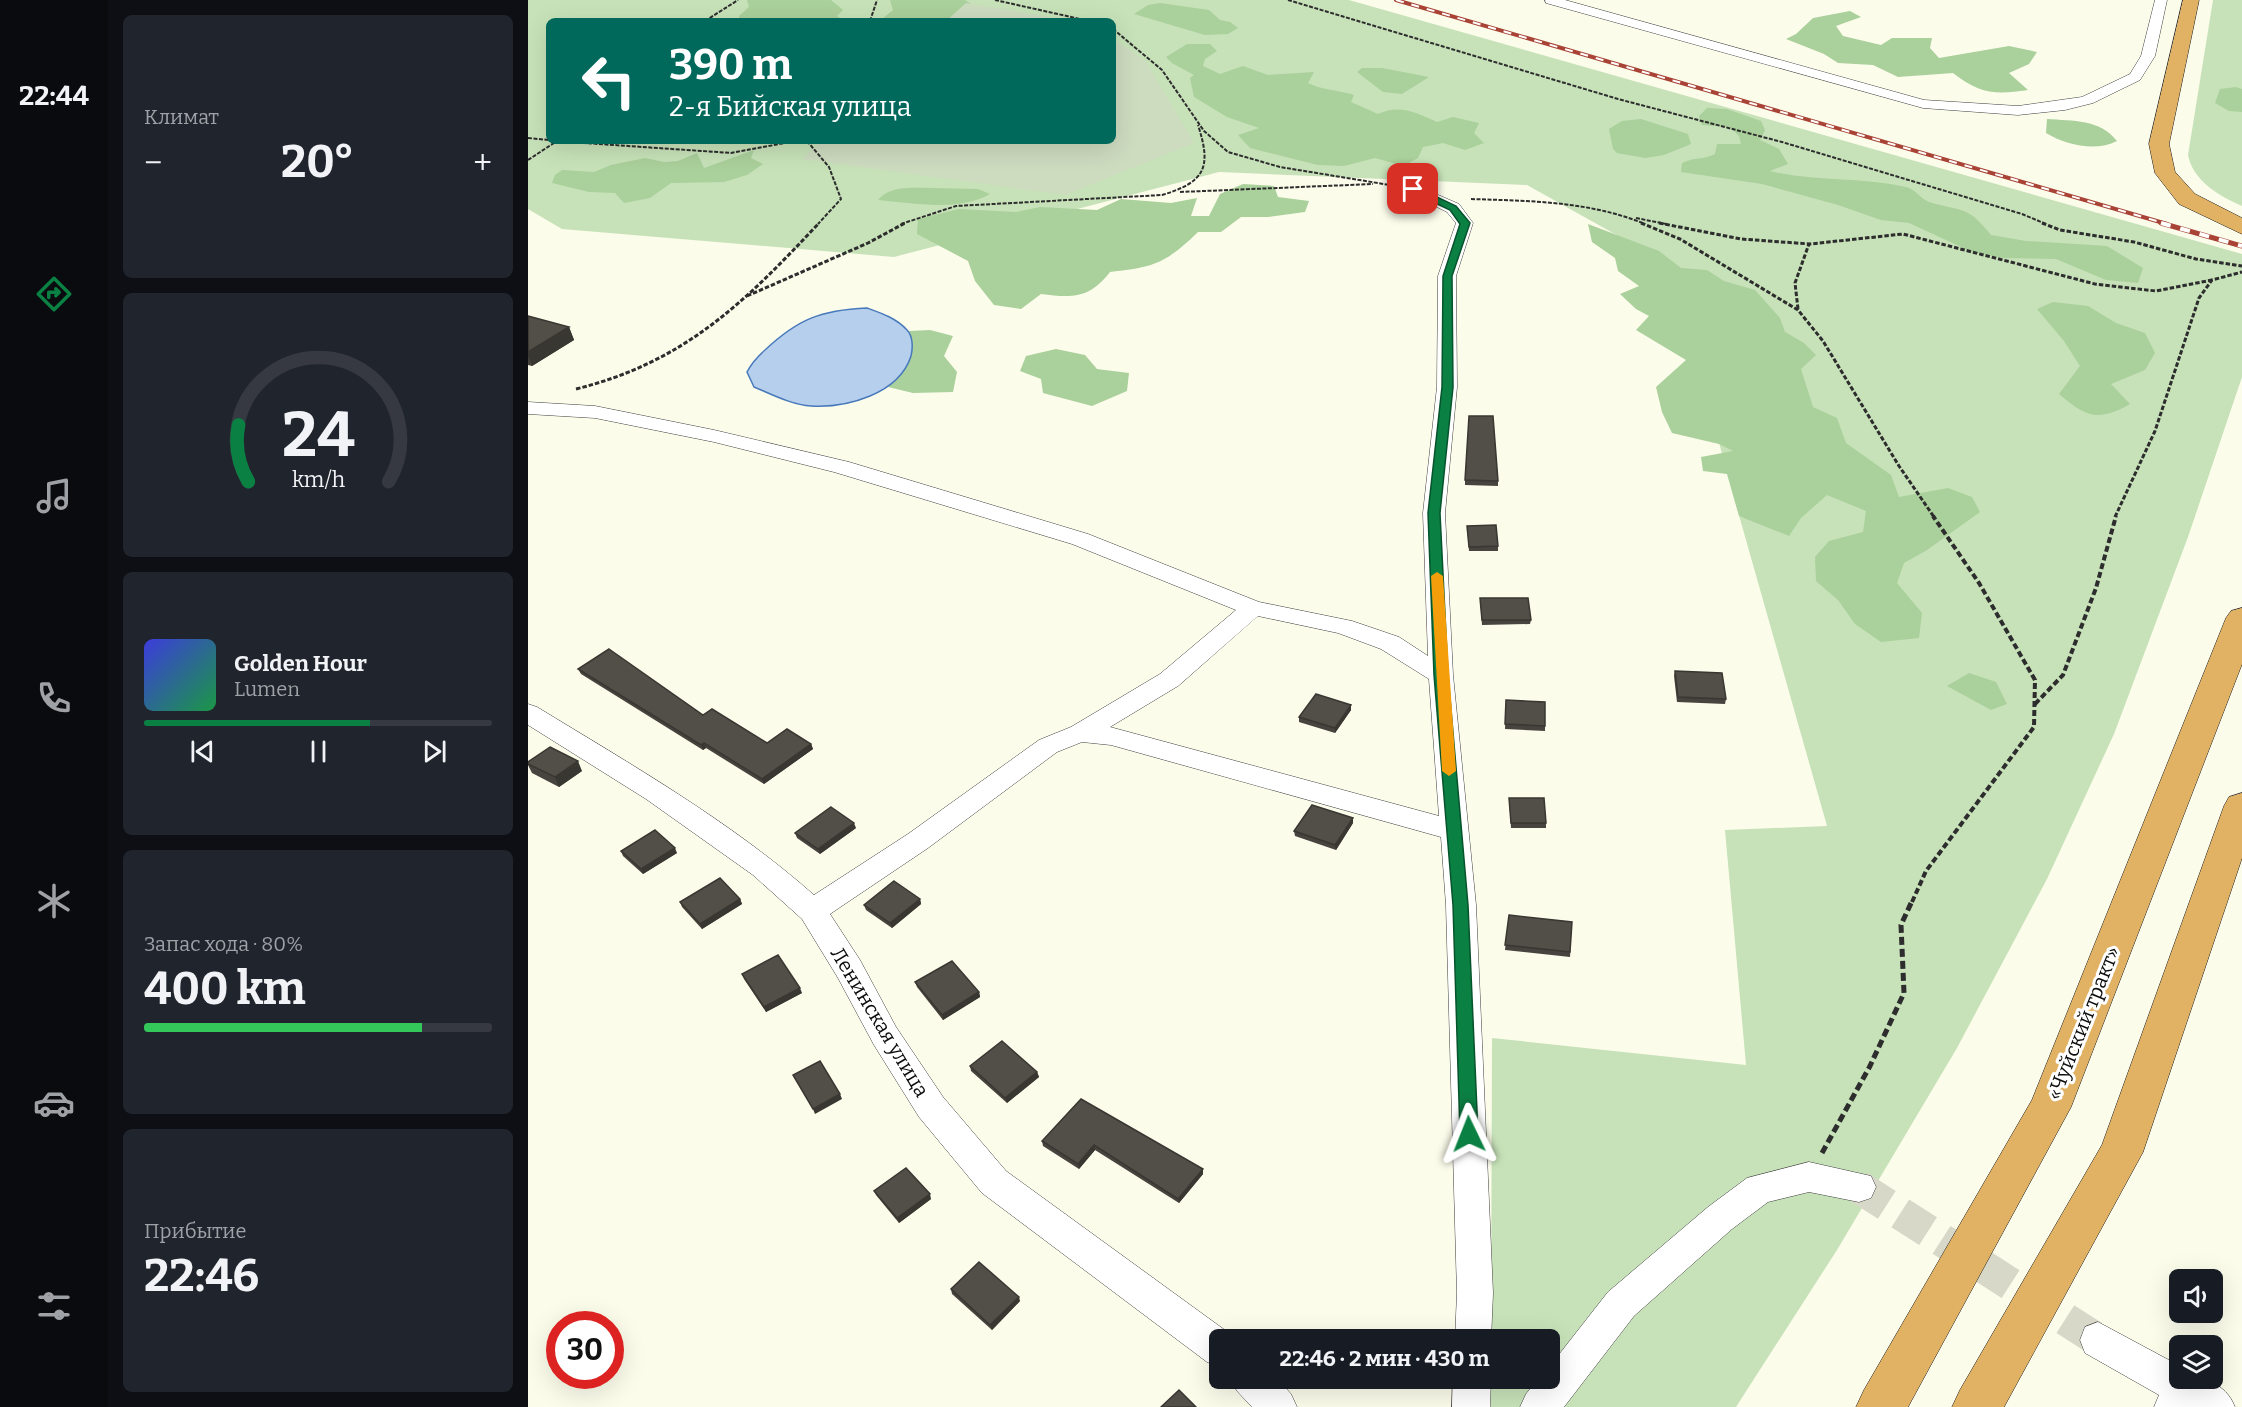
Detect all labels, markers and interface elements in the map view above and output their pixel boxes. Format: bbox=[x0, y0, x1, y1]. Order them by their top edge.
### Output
text: 390 m bbox=[669, 40, 792, 90]
icon: left bbox=[570, 42, 648, 120]
text: 22:44 bbox=[19, 80, 89, 112]
text: 2-я Бийская улица bbox=[669, 91, 912, 123]
text: Климат bbox=[144, 105, 219, 129]
text: 20° bbox=[281, 135, 354, 189]
text: − bbox=[144, 143, 162, 183]
text: + bbox=[473, 143, 492, 183]
pin bbox=[1387, 163, 1438, 214]
icon: arrive bbox=[1396, 172, 1429, 205]
icon: directions bbox=[33, 273, 75, 315]
text: 24 bbox=[281, 398, 355, 473]
text: km/h bbox=[291, 468, 345, 494]
icon: music bbox=[33, 475, 75, 517]
text: Golden Hour bbox=[234, 650, 367, 677]
icon: phone bbox=[33, 677, 75, 719]
text: Lumen bbox=[234, 677, 300, 701]
icon: previous bbox=[186, 735, 219, 768]
icon: pause bbox=[302, 735, 335, 768]
icon: next bbox=[418, 735, 451, 768]
icon: climate bbox=[33, 880, 75, 922]
text: Запас хода · 80% bbox=[144, 932, 303, 956]
street label: Ленинская улица bbox=[826, 943, 934, 1101]
street label: «Чуйский тракт» bbox=[2041, 943, 2125, 1103]
text: 400 km bbox=[144, 962, 306, 1016]
icon: car bbox=[33, 1082, 75, 1124]
position arrow bbox=[1437, 1102, 1501, 1166]
text: Прибытие bbox=[144, 1219, 246, 1243]
text: 22:46 bbox=[144, 1249, 259, 1303]
map controls bbox=[2169, 1269, 2223, 1389]
button: sound bbox=[2169, 1269, 2223, 1323]
icon: filters bbox=[33, 1285, 75, 1327]
speed limit sign: 30 bbox=[546, 1311, 624, 1389]
button: layers bbox=[2169, 1335, 2223, 1389]
text: 22:46 · 2 мин · 430 m bbox=[1280, 1345, 1489, 1372]

